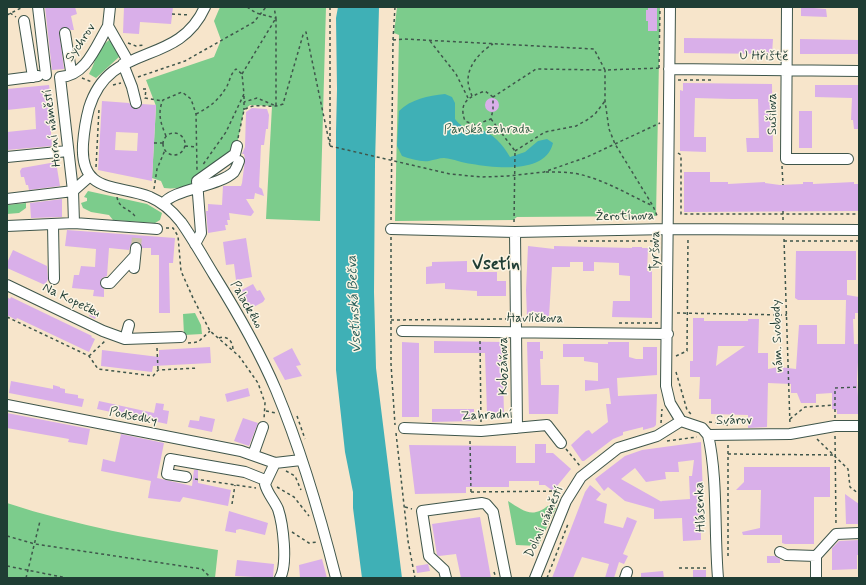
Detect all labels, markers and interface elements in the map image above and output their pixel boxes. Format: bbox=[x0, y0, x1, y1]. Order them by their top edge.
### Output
street label: Sychrov bbox=[63, 21, 99, 65]
street label: U Hřiště bbox=[739, 49, 789, 65]
street label: Horní náměstí bbox=[40, 88, 66, 168]
street label: Sušilova bbox=[765, 93, 781, 135]
park label: Panská zahrada bbox=[444, 122, 532, 138]
street label: Žerotínova bbox=[595, 209, 655, 225]
street label: Tyršova bbox=[648, 231, 664, 271]
water label: Vsetínská Bečva bbox=[344, 255, 366, 353]
district label: Vsetín bbox=[472, 255, 520, 275]
street label: Palackého bbox=[226, 278, 266, 332]
street label: Na Kopečku bbox=[40, 280, 102, 322]
street label: nám. Svobody bbox=[769, 299, 787, 373]
street label: Havlíčkova bbox=[507, 311, 563, 327]
street label: Kobzáňova bbox=[496, 337, 512, 395]
street label: Podsedky bbox=[108, 405, 158, 429]
street label: Zahradní bbox=[461, 407, 513, 425]
street label: Svárov bbox=[716, 413, 752, 429]
street label: Hlásenka bbox=[692, 482, 710, 532]
street label: Dolní náměstí bbox=[522, 484, 568, 560]

